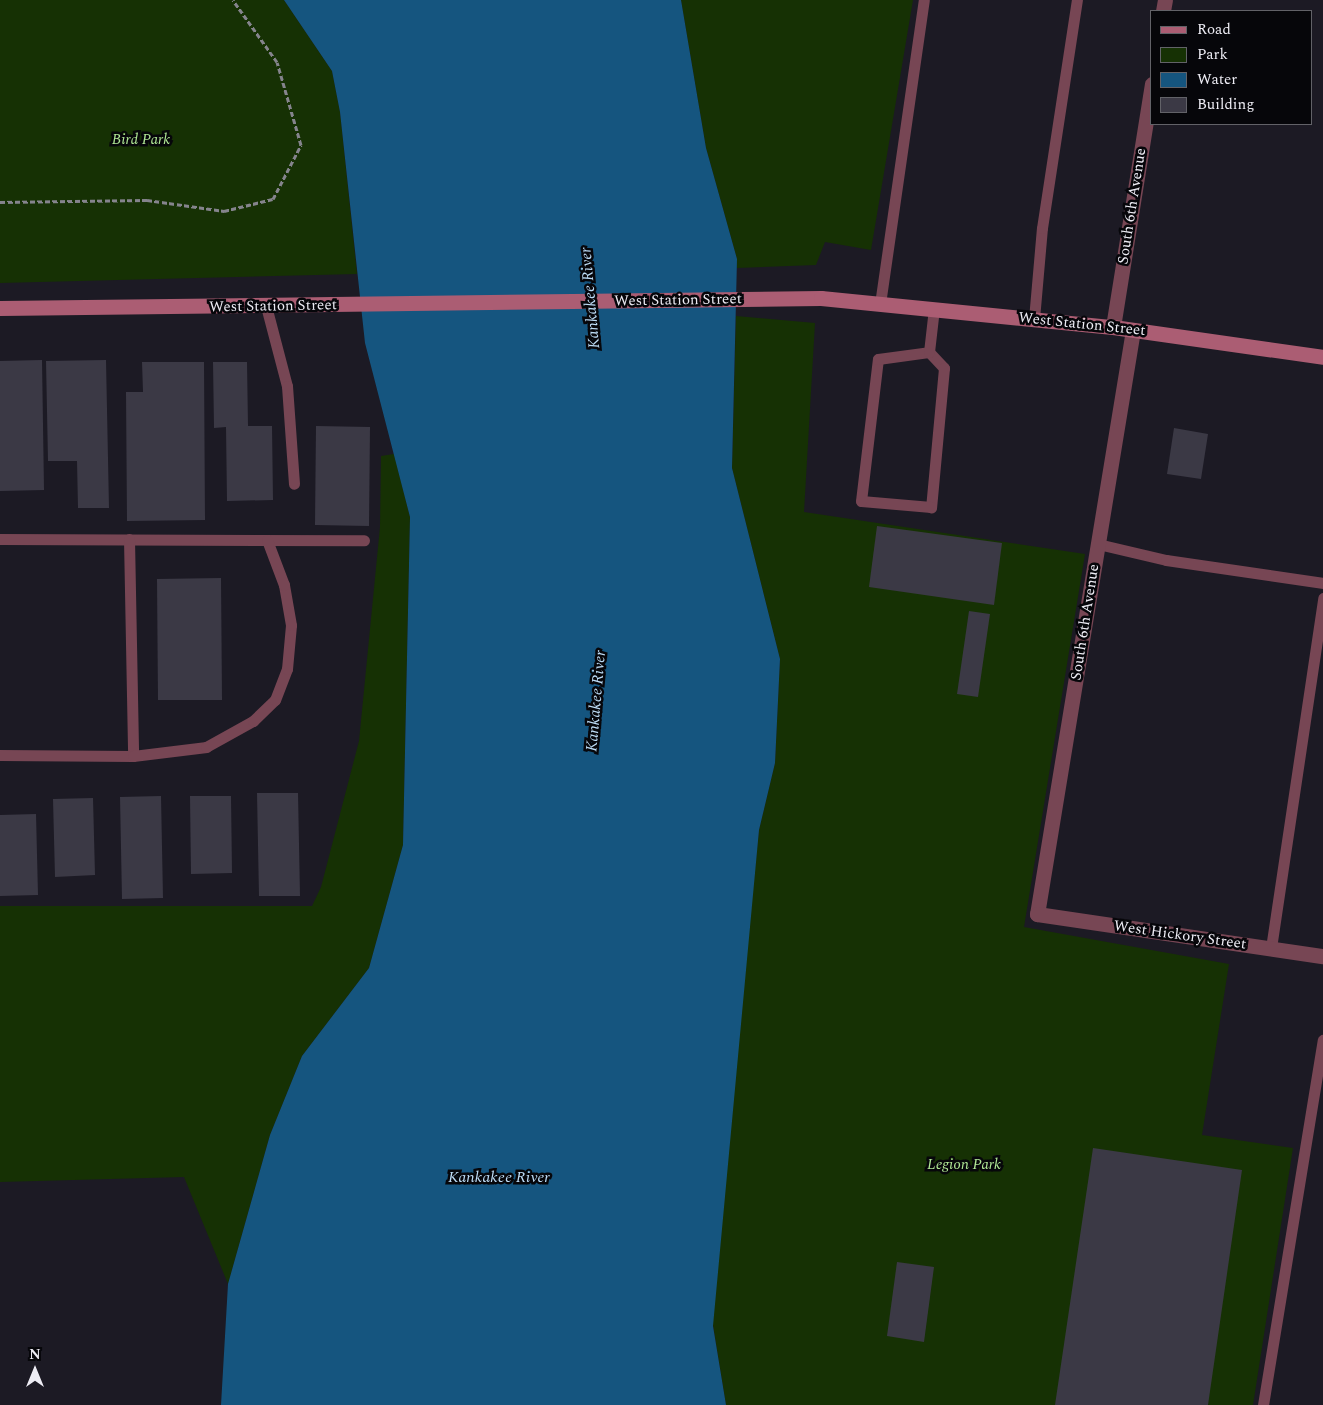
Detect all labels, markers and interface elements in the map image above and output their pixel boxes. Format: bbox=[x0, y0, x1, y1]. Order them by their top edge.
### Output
legend bbox=[1150, 10, 1313, 125]
text: Road bbox=[1197, 18, 1231, 41]
text: Park bbox=[1197, 43, 1228, 66]
text: Water bbox=[1197, 68, 1237, 91]
text: Building bbox=[1197, 93, 1254, 116]
park label: Bird Park bbox=[112, 131, 170, 149]
street label: South 6th Avenue bbox=[1114, 147, 1150, 265]
water label: Kankakee River bbox=[576, 246, 604, 350]
street label: West Station Street bbox=[614, 290, 742, 310]
street label: West Station Street bbox=[209, 296, 337, 316]
street label: West Station Street bbox=[1018, 308, 1146, 340]
street label: South 6th Avenue bbox=[1067, 563, 1103, 681]
water label: Kankakee River bbox=[582, 649, 610, 753]
street label: West Hickory Street bbox=[1113, 917, 1247, 953]
park label: Legion Park bbox=[927, 1156, 1001, 1174]
water label: Kankakee River bbox=[448, 1167, 550, 1187]
text: N bbox=[29, 1344, 41, 1365]
north arrow bbox=[10, 1345, 60, 1395]

